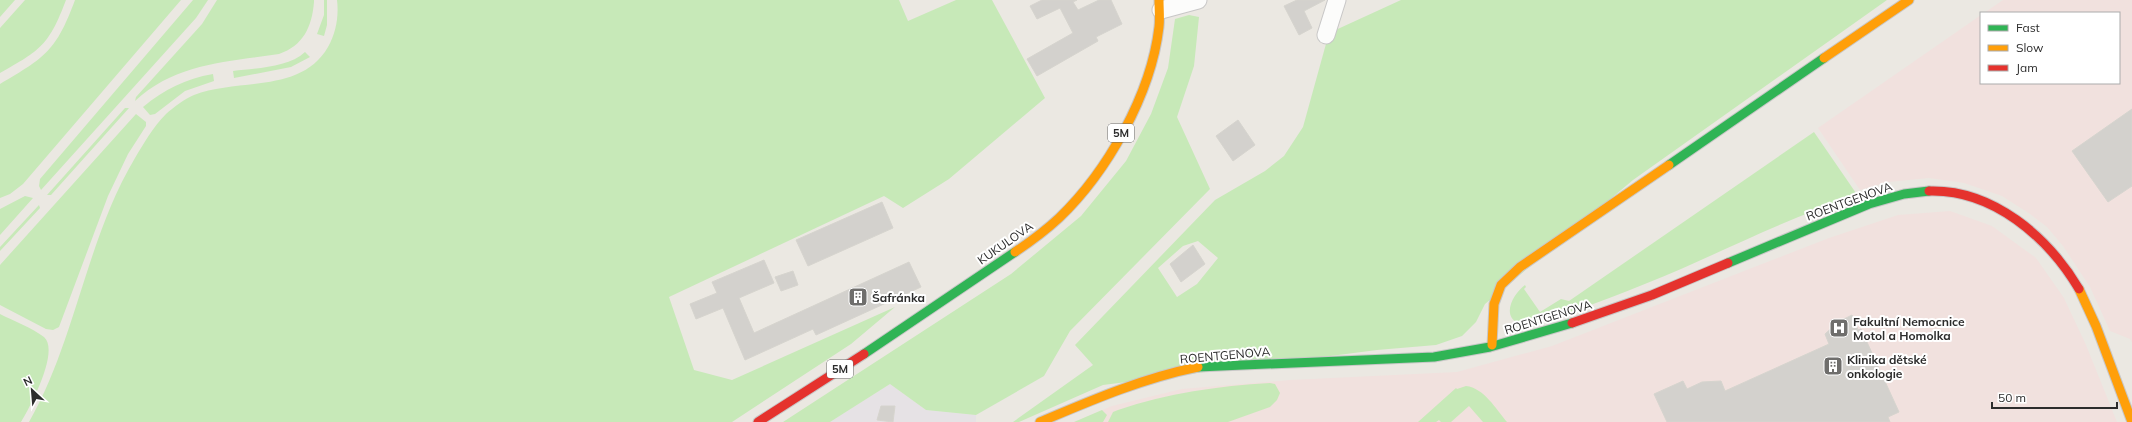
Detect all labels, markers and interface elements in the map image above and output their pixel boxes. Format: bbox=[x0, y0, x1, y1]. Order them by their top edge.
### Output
legend bbox=[1980, 12, 2120, 84]
text: Fast bbox=[2016, 20, 2040, 35]
text: Slow bbox=[2016, 40, 2044, 55]
text: Jam bbox=[2016, 60, 2038, 75]
road number: 5M bbox=[1108, 124, 1134, 142]
street label: ROENTGENOVA bbox=[1804, 178, 1894, 224]
street label: KUKULOVA bbox=[974, 218, 1036, 268]
building icon: Šafránka bbox=[847, 286, 869, 308]
place label: Šafránka bbox=[872, 290, 925, 305]
street label: ROENTGENOVA bbox=[1502, 297, 1594, 337]
place label: Fakultní Nemocnice Motol a Homolka bbox=[1853, 314, 1965, 343]
hospital icon: Fakultní Nemocnice Motol a Homolka bbox=[1828, 317, 1850, 339]
street label: ROENTGENOVA bbox=[1179, 344, 1271, 366]
place label: Klinika dětské onkologie bbox=[1847, 352, 1927, 381]
building icon: Klinika dětské onkologie bbox=[1822, 355, 1844, 377]
road number: 5M bbox=[827, 360, 853, 378]
north arrow bbox=[12, 370, 52, 410]
text: N bbox=[21, 373, 34, 389]
scale bar bbox=[1992, 384, 2117, 410]
text: 50 m bbox=[1998, 390, 2026, 405]

